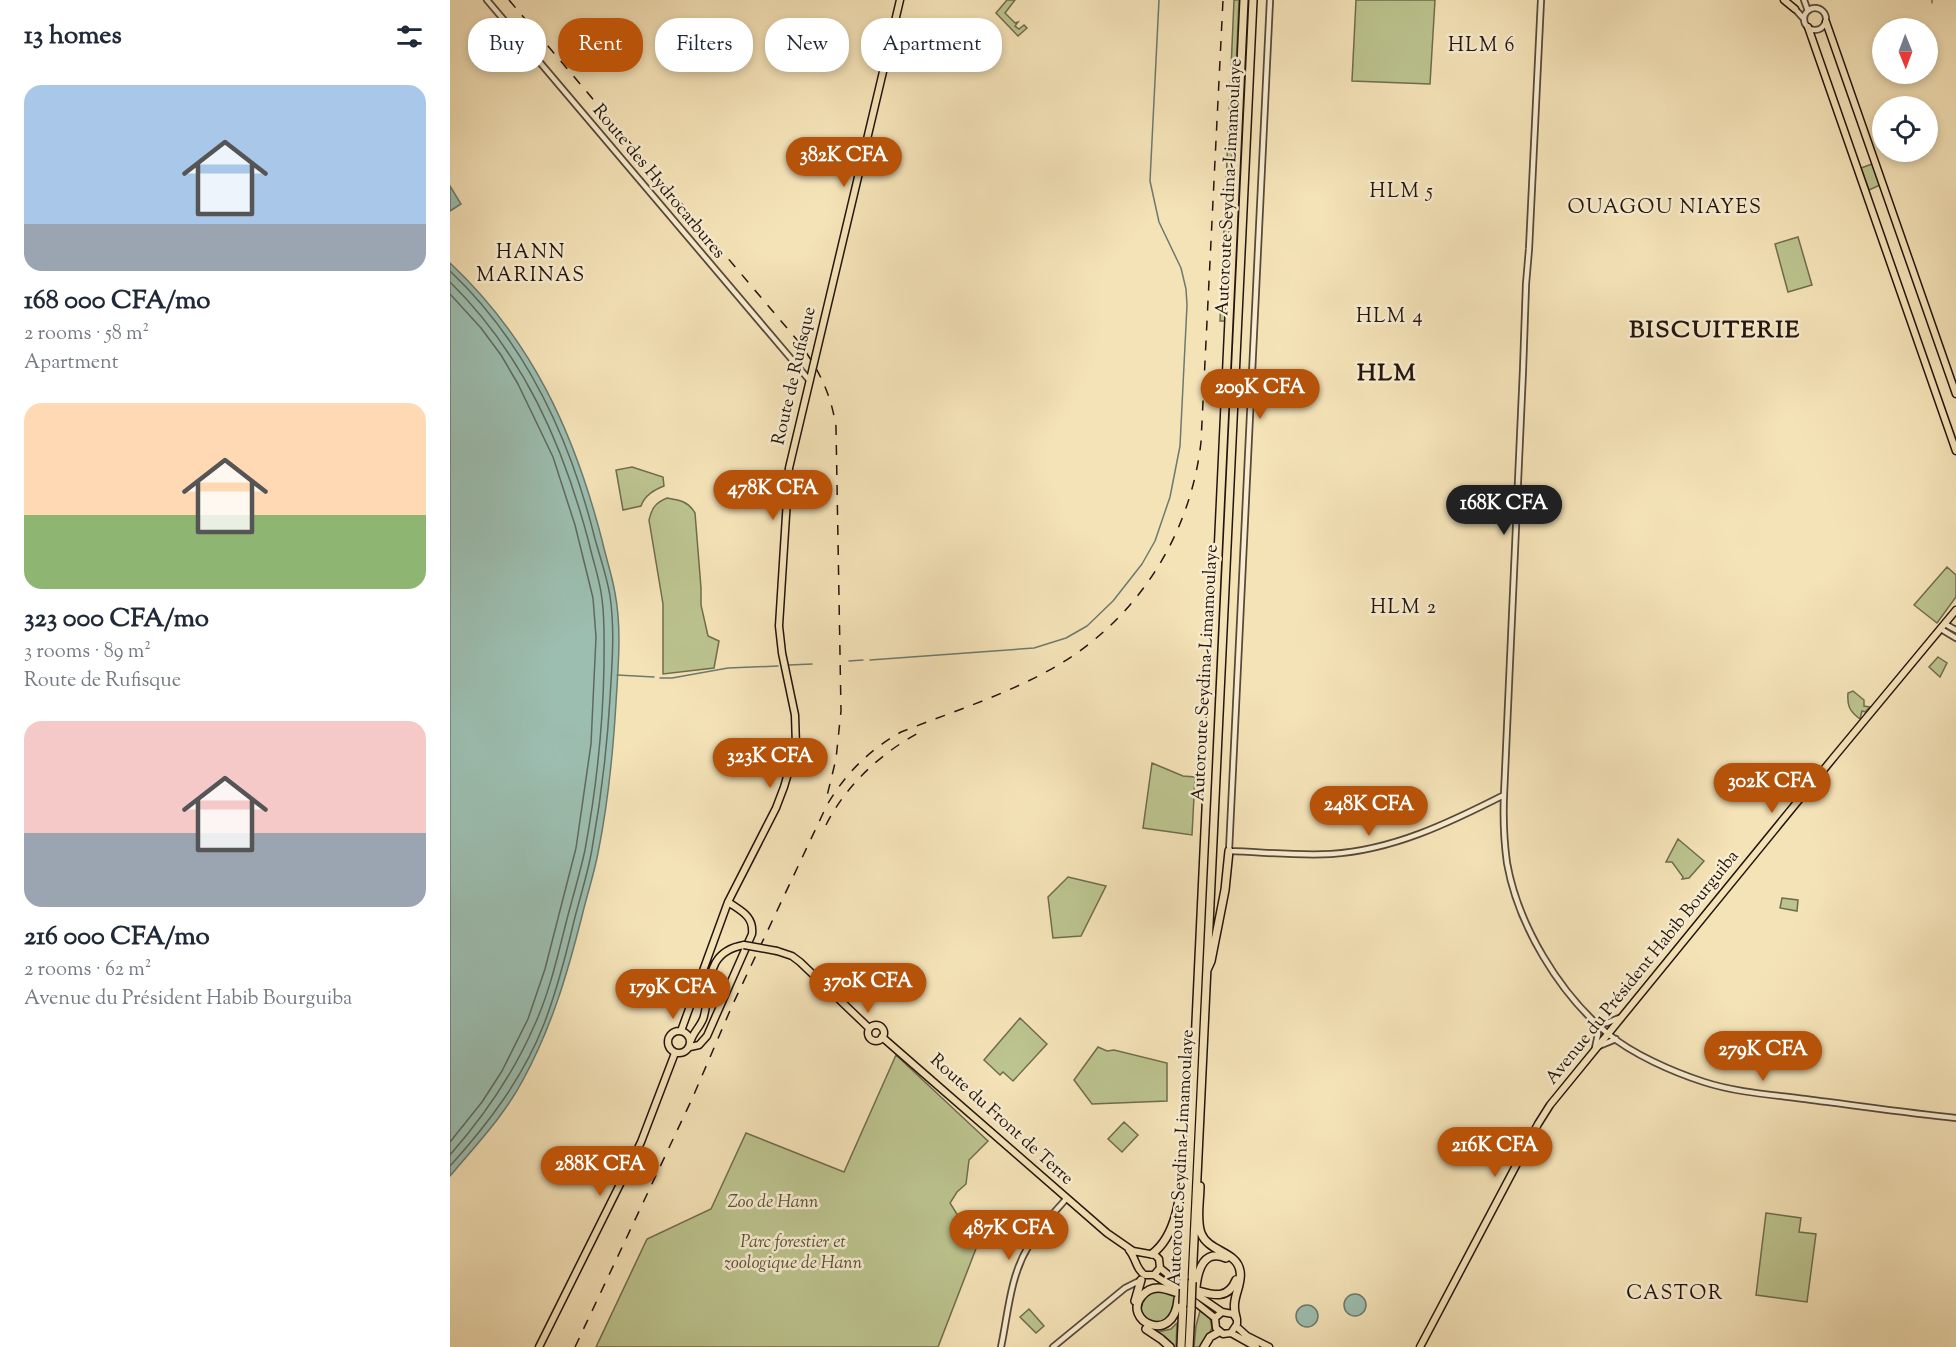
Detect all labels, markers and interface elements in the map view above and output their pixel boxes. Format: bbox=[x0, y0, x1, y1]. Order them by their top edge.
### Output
text: 13 homes bbox=[24, 18, 122, 55]
chip: Buy bbox=[468, 18, 546, 72]
chip: Rent bbox=[558, 18, 643, 72]
chip: Filters bbox=[655, 18, 753, 72]
chip: New bbox=[765, 18, 849, 72]
chip: Apartment bbox=[861, 18, 1002, 72]
north arrow bbox=[1872, 18, 1938, 84]
map controls bbox=[1872, 18, 1938, 162]
icon: filters bbox=[393, 20, 426, 53]
district label: HLM 6 bbox=[1448, 32, 1516, 61]
street label: Autoroute Seydina-Limamoulaye bbox=[1210, 58, 1250, 316]
button: locate bbox=[1872, 96, 1938, 162]
street label: Route des Hydrocarbures bbox=[585, 99, 731, 265]
icon: home bbox=[171, 124, 279, 232]
pin: 382K CFA bbox=[782, 137, 906, 188]
text: 382K CFA bbox=[800, 142, 888, 171]
district label: HLM 5 bbox=[1370, 178, 1434, 207]
district label: OUAGOU NIAYES bbox=[1568, 194, 1763, 223]
district label: HANN MARINAS bbox=[476, 239, 586, 291]
text: 168 000 CFA/mo bbox=[24, 283, 211, 320]
district label: HLM 4 bbox=[1356, 303, 1424, 332]
street label: Route de Rufisque bbox=[766, 304, 824, 448]
district label: BISCUITERIE bbox=[1629, 314, 1801, 348]
text: 2 rooms · 58 m² bbox=[24, 320, 149, 349]
text: Apartment bbox=[24, 349, 119, 378]
district label: HLM bbox=[1357, 357, 1417, 391]
pin: 209K CFA bbox=[1198, 369, 1322, 420]
text: 209K CFA bbox=[1215, 374, 1305, 403]
icon: home bbox=[171, 442, 279, 550]
pin: 478K CFA bbox=[711, 470, 835, 521]
text: 478K CFA bbox=[727, 475, 819, 504]
pin: 168K CFA bbox=[1442, 485, 1566, 536]
text: 168K CFA bbox=[1460, 490, 1548, 519]
street label: Autoroute Seydina-Limamoulaye bbox=[1186, 544, 1226, 802]
district label: HLM 2 bbox=[1370, 594, 1438, 623]
text: 323 000 CFA/mo bbox=[24, 601, 209, 638]
text: 3 rooms · 89 m² bbox=[24, 638, 151, 667]
text: Route de Rufisque bbox=[24, 667, 181, 696]
pin: 323K CFA bbox=[708, 738, 832, 789]
text: 323K CFA bbox=[727, 743, 813, 772]
icon: home bbox=[171, 760, 279, 868]
pin: 302K CFA bbox=[1710, 763, 1834, 814]
text: 302K CFA bbox=[1728, 768, 1816, 797]
pin: 248K CFA bbox=[1307, 786, 1431, 837]
text: 248K CFA bbox=[1324, 791, 1414, 820]
street label: Avenue du Président Habib Bourguiba bbox=[1540, 845, 1746, 1091]
text: 216 000 CFA/mo bbox=[24, 919, 210, 956]
text: 2 rooms · 62 m² bbox=[24, 956, 152, 985]
pin: 370K CFA bbox=[806, 963, 930, 1014]
text: 370K CFA bbox=[823, 968, 913, 997]
pin: 179K CFA bbox=[611, 969, 735, 1020]
text: 179K CFA bbox=[629, 974, 717, 1003]
text: Avenue du Président Habib Bourguiba bbox=[24, 985, 352, 1014]
street label: Autoroute Seydina-Limamoulaye bbox=[1162, 1029, 1202, 1287]
pin: 279K CFA bbox=[1701, 1031, 1825, 1082]
text: 279K CFA bbox=[1718, 1036, 1808, 1065]
street label: Route du Front de Terre bbox=[923, 1048, 1079, 1192]
pin: 216K CFA bbox=[1433, 1127, 1557, 1178]
text: 216K CFA bbox=[1451, 1132, 1539, 1161]
pin: 288K CFA bbox=[538, 1146, 662, 1197]
text: 288K CFA bbox=[555, 1151, 645, 1180]
park label: Zoo de Hann bbox=[728, 1190, 819, 1216]
pin: 487K CFA bbox=[947, 1210, 1071, 1261]
text: 487K CFA bbox=[963, 1215, 1055, 1244]
park label: Parc forestier et zoologique de Hann bbox=[724, 1230, 863, 1277]
district label: CASTOR bbox=[1626, 1280, 1724, 1309]

